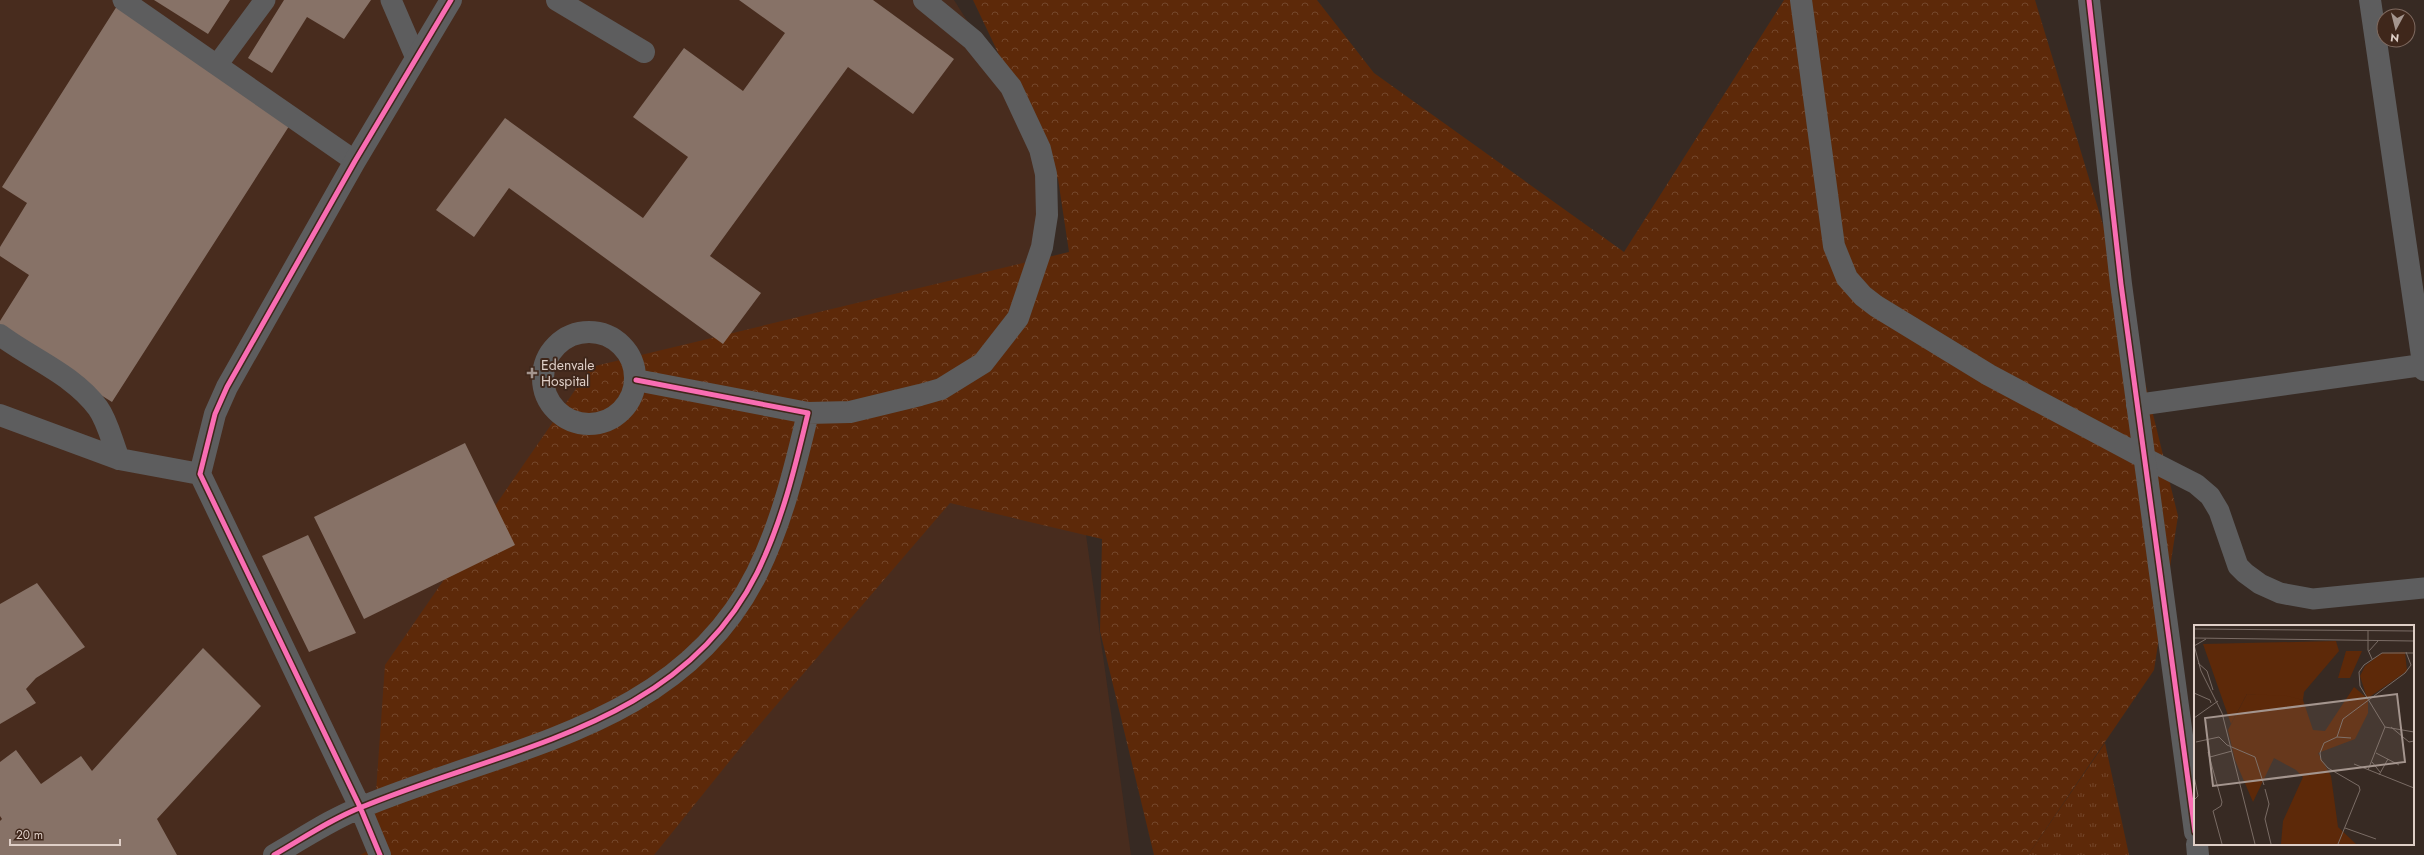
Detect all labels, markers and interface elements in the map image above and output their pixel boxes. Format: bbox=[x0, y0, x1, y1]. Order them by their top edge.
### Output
north arrow bbox=[2376, 8, 2416, 48]
text: N bbox=[2389, 29, 2400, 46]
place label: Edenvale Hospital bbox=[541, 355, 595, 391]
marker: Edenvale Hospital bbox=[526, 367, 538, 379]
inset map bbox=[2194, 625, 2414, 845]
scale bar bbox=[10, 821, 120, 847]
text: 20 m bbox=[16, 826, 43, 844]

